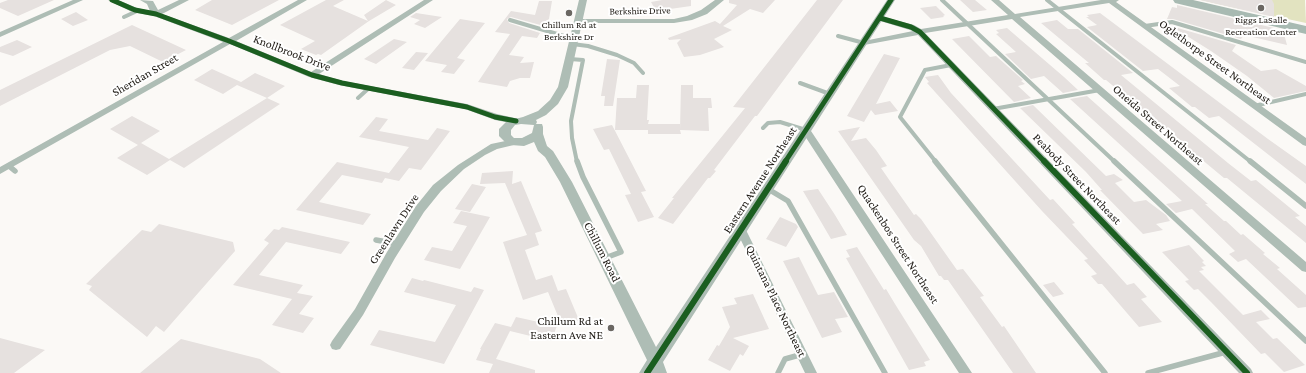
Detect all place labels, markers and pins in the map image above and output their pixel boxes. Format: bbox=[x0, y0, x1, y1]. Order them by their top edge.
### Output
marker: Riggs LaSalle Recreation Center bbox=[1256, 3, 1266, 13]
marker: Chillum Rd at Berkshire Dr bbox=[564, 8, 574, 18]
place label: Riggs LaSalle Recreation Center bbox=[1225, 14, 1297, 38]
place label: Chillum Rd at Berkshire Dr bbox=[542, 19, 596, 42]
place label: Chillum Rd at Eastern Ave NE bbox=[530, 314, 603, 342]
marker: Chillum Rd at Eastern Ave NE bbox=[606, 323, 616, 333]

